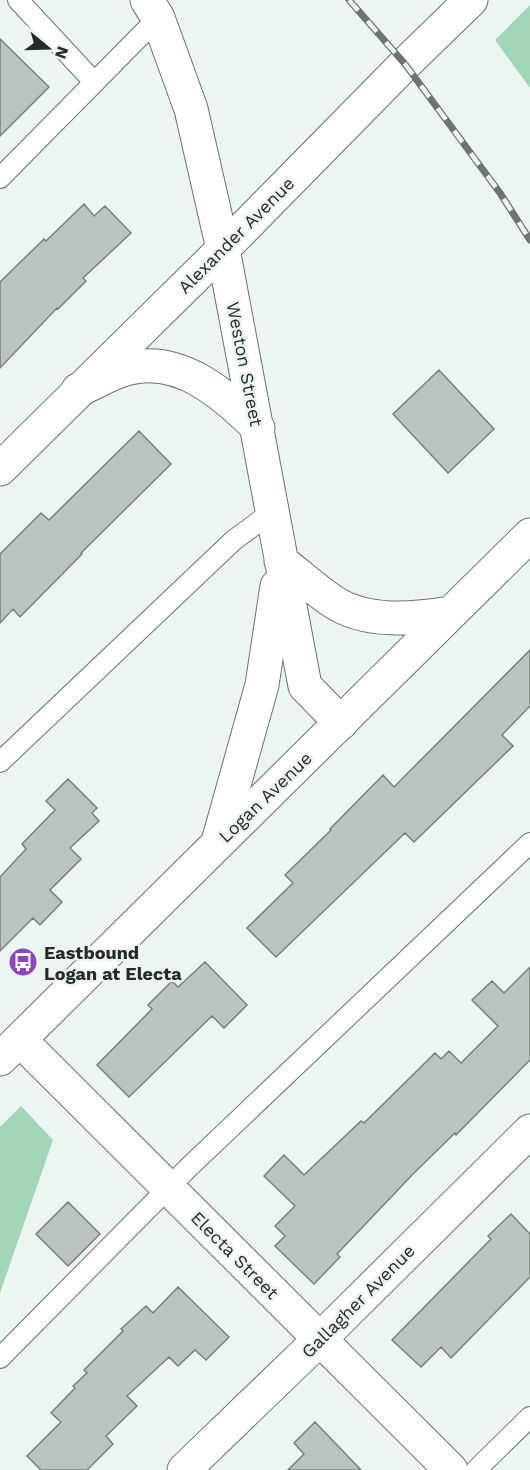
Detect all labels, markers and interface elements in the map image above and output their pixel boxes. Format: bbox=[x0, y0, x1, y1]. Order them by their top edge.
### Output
north arrow bbox=[18, 18, 78, 78]
text: N bbox=[51, 44, 73, 61]
street label: Alexander Avenue bbox=[173, 172, 299, 298]
street label: Weston Street bbox=[223, 300, 267, 428]
street label: Logan Avenue bbox=[214, 747, 316, 847]
place label: Eastbound Logan at Electa bbox=[44, 942, 182, 984]
bus stop icon: Eastbound Logan at Electa bbox=[7, 946, 39, 978]
street label: Electa Street bbox=[187, 1207, 283, 1303]
street label: Gallagher Avenue bbox=[297, 1240, 419, 1362]

